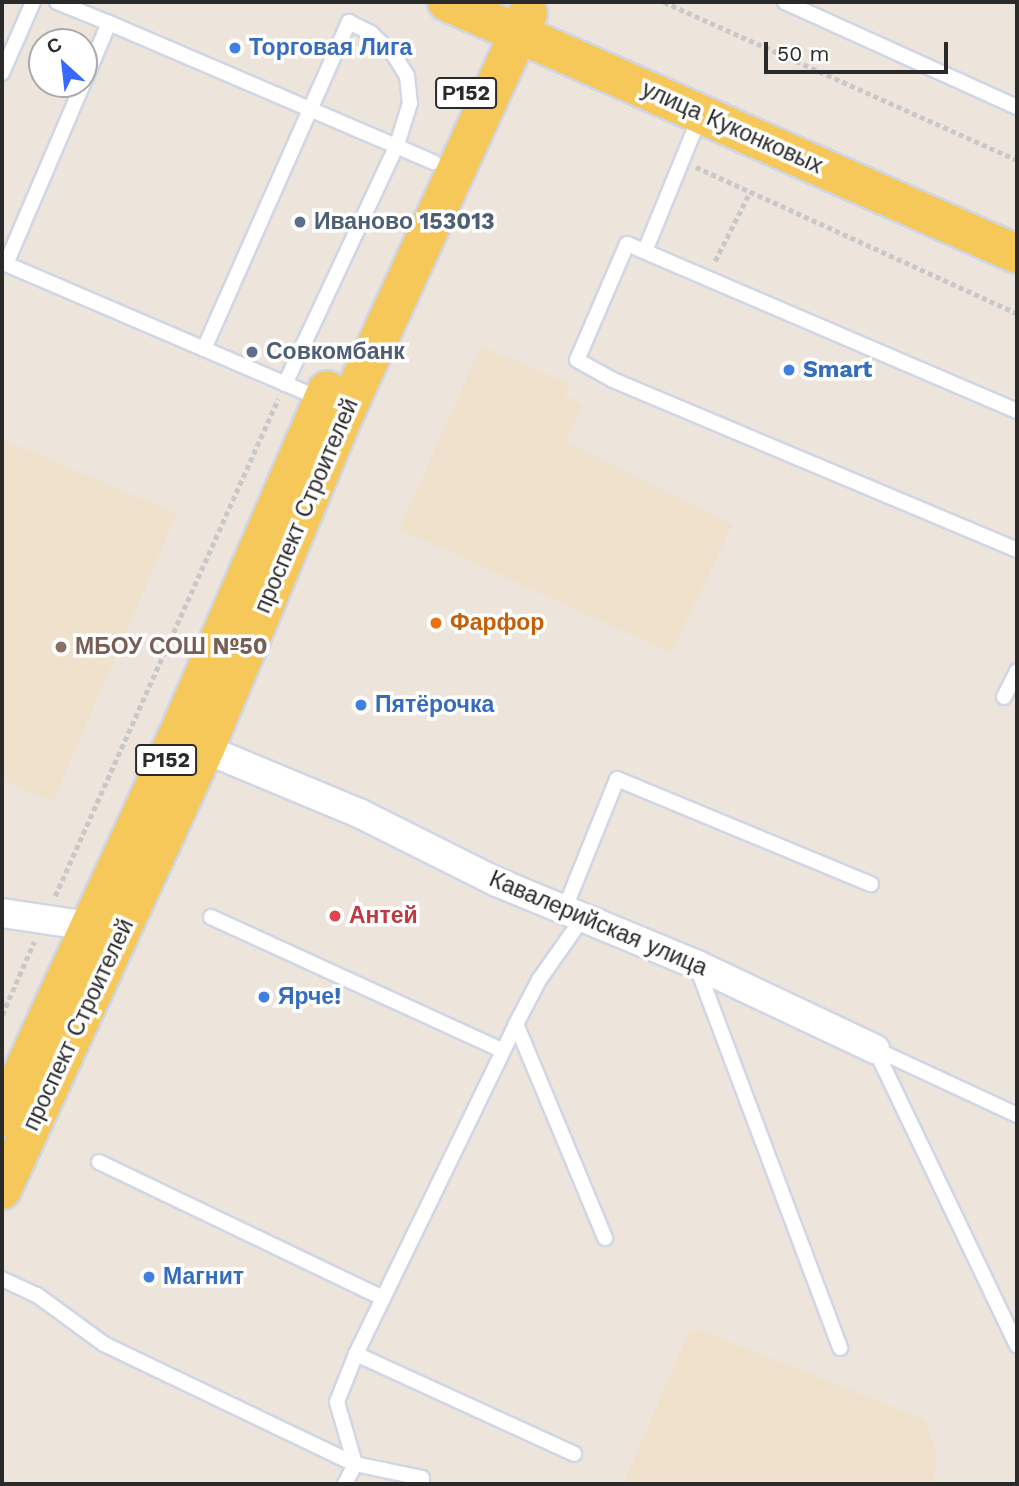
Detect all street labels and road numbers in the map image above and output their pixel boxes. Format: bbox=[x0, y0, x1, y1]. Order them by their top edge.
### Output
road number: Р152 bbox=[434, 76, 498, 110]
street label: улица Куконковых bbox=[637, 76, 827, 180]
street label: проспект Строителей bbox=[249, 395, 365, 617]
road number: Р152 bbox=[134, 742, 198, 778]
street label: Кавалерийская улица bbox=[485, 866, 711, 982]
street label: проспект Строителей bbox=[18, 915, 140, 1135]

